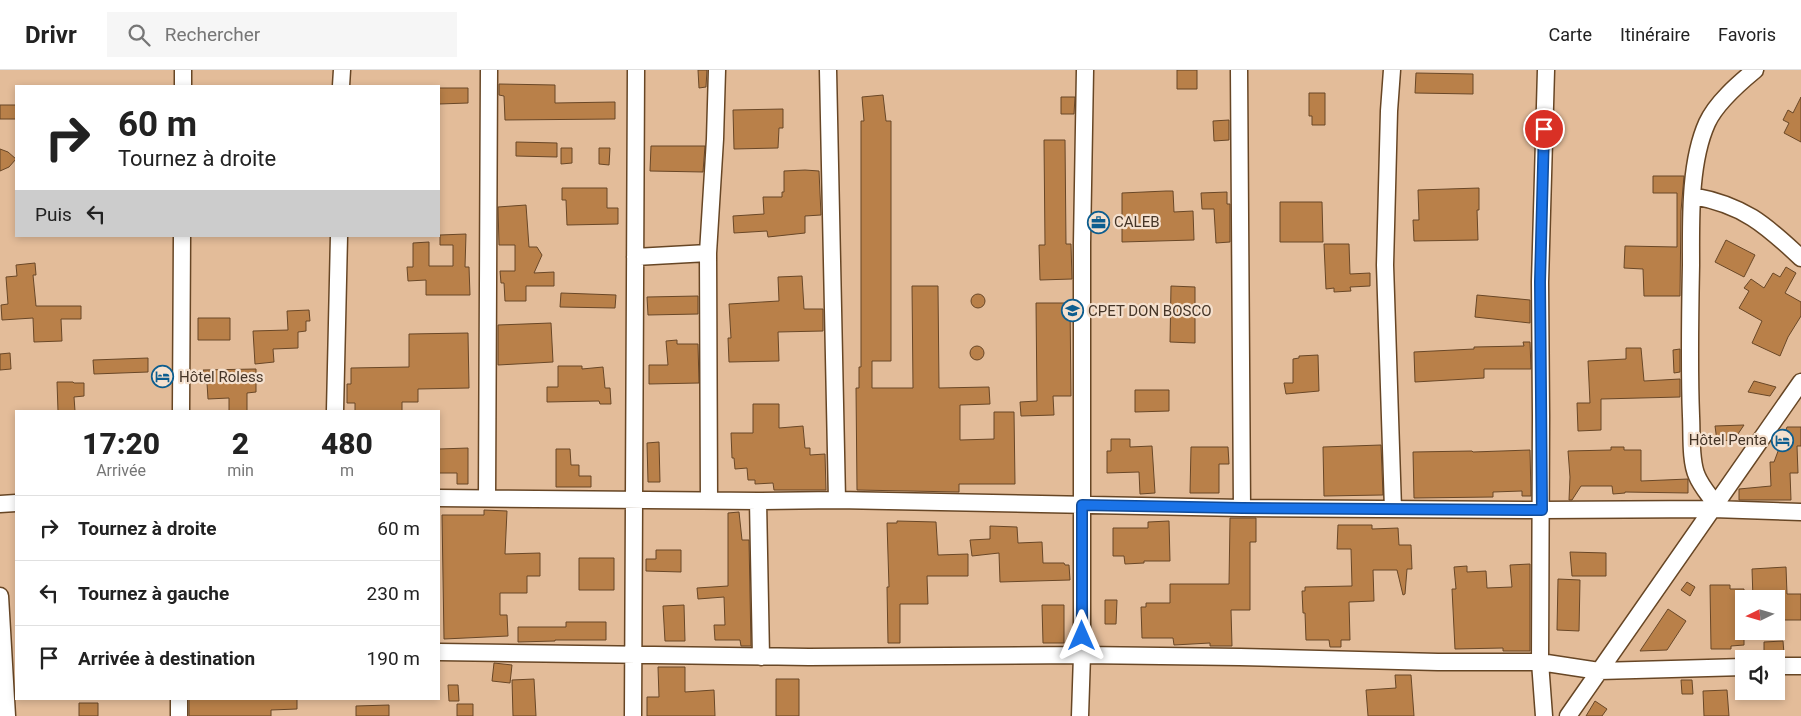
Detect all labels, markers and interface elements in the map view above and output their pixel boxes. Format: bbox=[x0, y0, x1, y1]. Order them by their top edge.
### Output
search box bbox=[107, 12, 457, 57]
text: Drivr bbox=[25, 21, 77, 49]
icon: search bbox=[125, 21, 153, 49]
text: Rechercher bbox=[165, 23, 260, 46]
text: Carte bbox=[1549, 24, 1592, 45]
text: Itinéraire bbox=[1620, 24, 1690, 45]
text: Favoris bbox=[1718, 24, 1776, 45]
text: 60 m bbox=[118, 104, 197, 145]
icon: right bbox=[35, 105, 100, 170]
pin bbox=[1523, 108, 1565, 150]
icon: arrive bbox=[1530, 115, 1558, 143]
text: Tournez à droite bbox=[118, 146, 276, 171]
icon: left bbox=[82, 200, 110, 228]
text: Puis bbox=[35, 203, 72, 226]
office icon: CALEB bbox=[1086, 210, 1110, 234]
place label: CALEB bbox=[1114, 213, 1160, 231]
school or university icon: CPET DON BOSCO bbox=[1060, 299, 1084, 323]
place label: CPET DON BOSCO bbox=[1088, 302, 1212, 320]
hotel icon: Hôtel Roless bbox=[151, 365, 175, 389]
place label: Hôtel Roless bbox=[179, 368, 263, 386]
text: 17:20 bbox=[82, 426, 160, 461]
text: 2 bbox=[232, 426, 249, 461]
text: 480 bbox=[321, 426, 373, 461]
hotel icon: Hôtel Penta bbox=[1771, 428, 1795, 452]
place label: Hôtel Penta bbox=[1689, 431, 1767, 449]
text: Arrivée bbox=[96, 461, 146, 480]
text: min bbox=[227, 461, 254, 480]
text: m bbox=[340, 461, 354, 480]
icon: right bbox=[35, 514, 63, 542]
text: Tournez à droite bbox=[78, 517, 217, 540]
text: 60 m bbox=[377, 517, 420, 540]
icon: left bbox=[35, 579, 63, 607]
text: Tournez à gauche bbox=[78, 582, 229, 605]
text: 230 m bbox=[367, 582, 420, 605]
north arrow bbox=[1735, 590, 1785, 640]
map controls bbox=[1735, 590, 1785, 700]
position arrow bbox=[1055, 609, 1107, 661]
icon: arrive bbox=[35, 644, 63, 672]
text: Arrivée à destination bbox=[78, 647, 255, 670]
text: 190 m bbox=[367, 647, 420, 670]
button: sound bbox=[1735, 650, 1785, 700]

